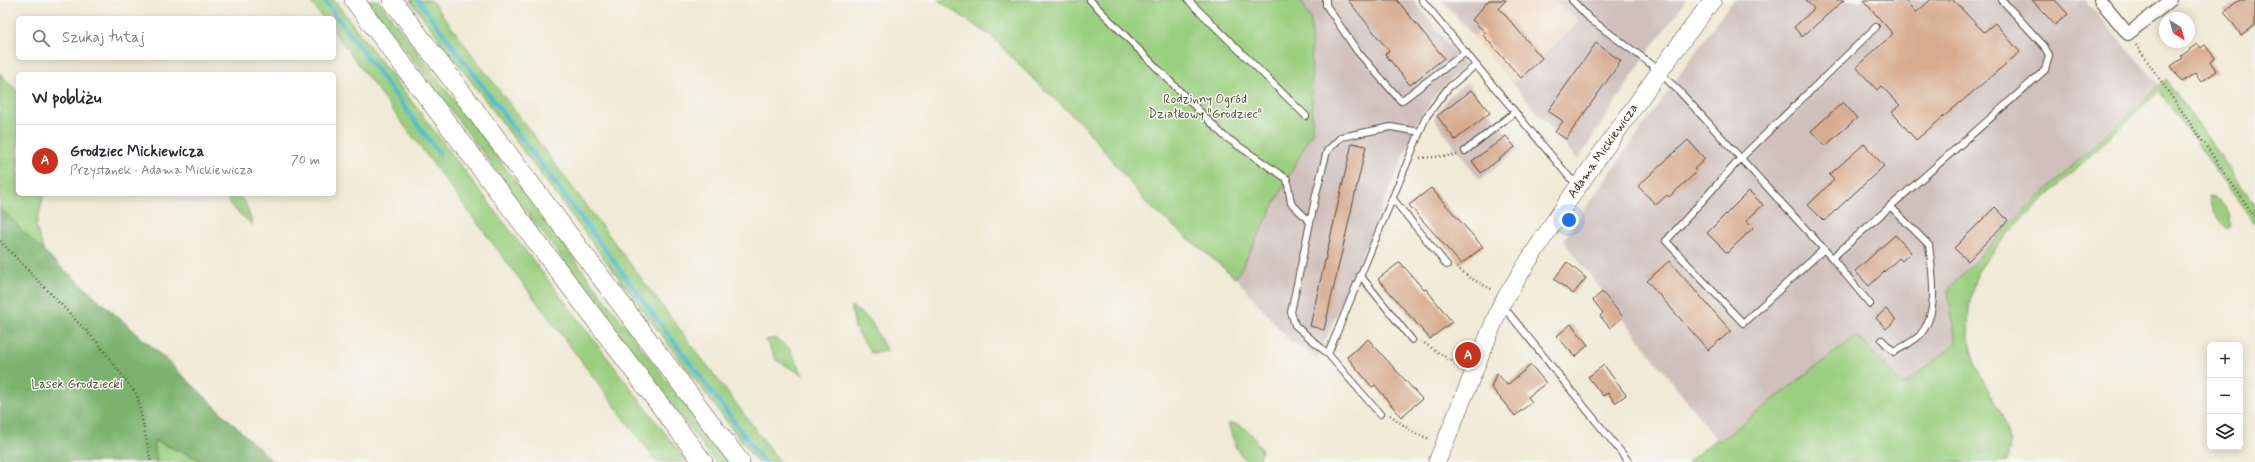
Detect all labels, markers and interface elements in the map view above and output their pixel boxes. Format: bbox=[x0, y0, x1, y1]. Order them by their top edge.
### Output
north arrow bbox=[2159, 12, 2195, 48]
search box bbox=[16, 16, 336, 60]
icon: search bbox=[30, 27, 52, 49]
text: Szukaj tutaj bbox=[62, 28, 145, 48]
text: W pobliżu bbox=[32, 87, 101, 109]
park label: Rodzinny Ogród Działkowy "Grodziec" bbox=[1148, 91, 1262, 123]
street label: Adama Mickiewicza bbox=[1564, 100, 1642, 202]
text: Grodziec Mickiewicza bbox=[70, 142, 204, 162]
text: A bbox=[41, 152, 49, 169]
text: 70 m bbox=[291, 152, 320, 169]
text: Przystanek · Adama Mickiewicza bbox=[70, 162, 253, 179]
your location bbox=[1559, 210, 1579, 230]
pin: A bbox=[1455, 340, 1481, 370]
map controls bbox=[2207, 342, 2243, 450]
button: + bbox=[2207, 342, 2243, 378]
park label: Lasek Grodziecki bbox=[31, 376, 123, 393]
button: − bbox=[2207, 378, 2243, 414]
button: layers bbox=[2207, 414, 2243, 450]

